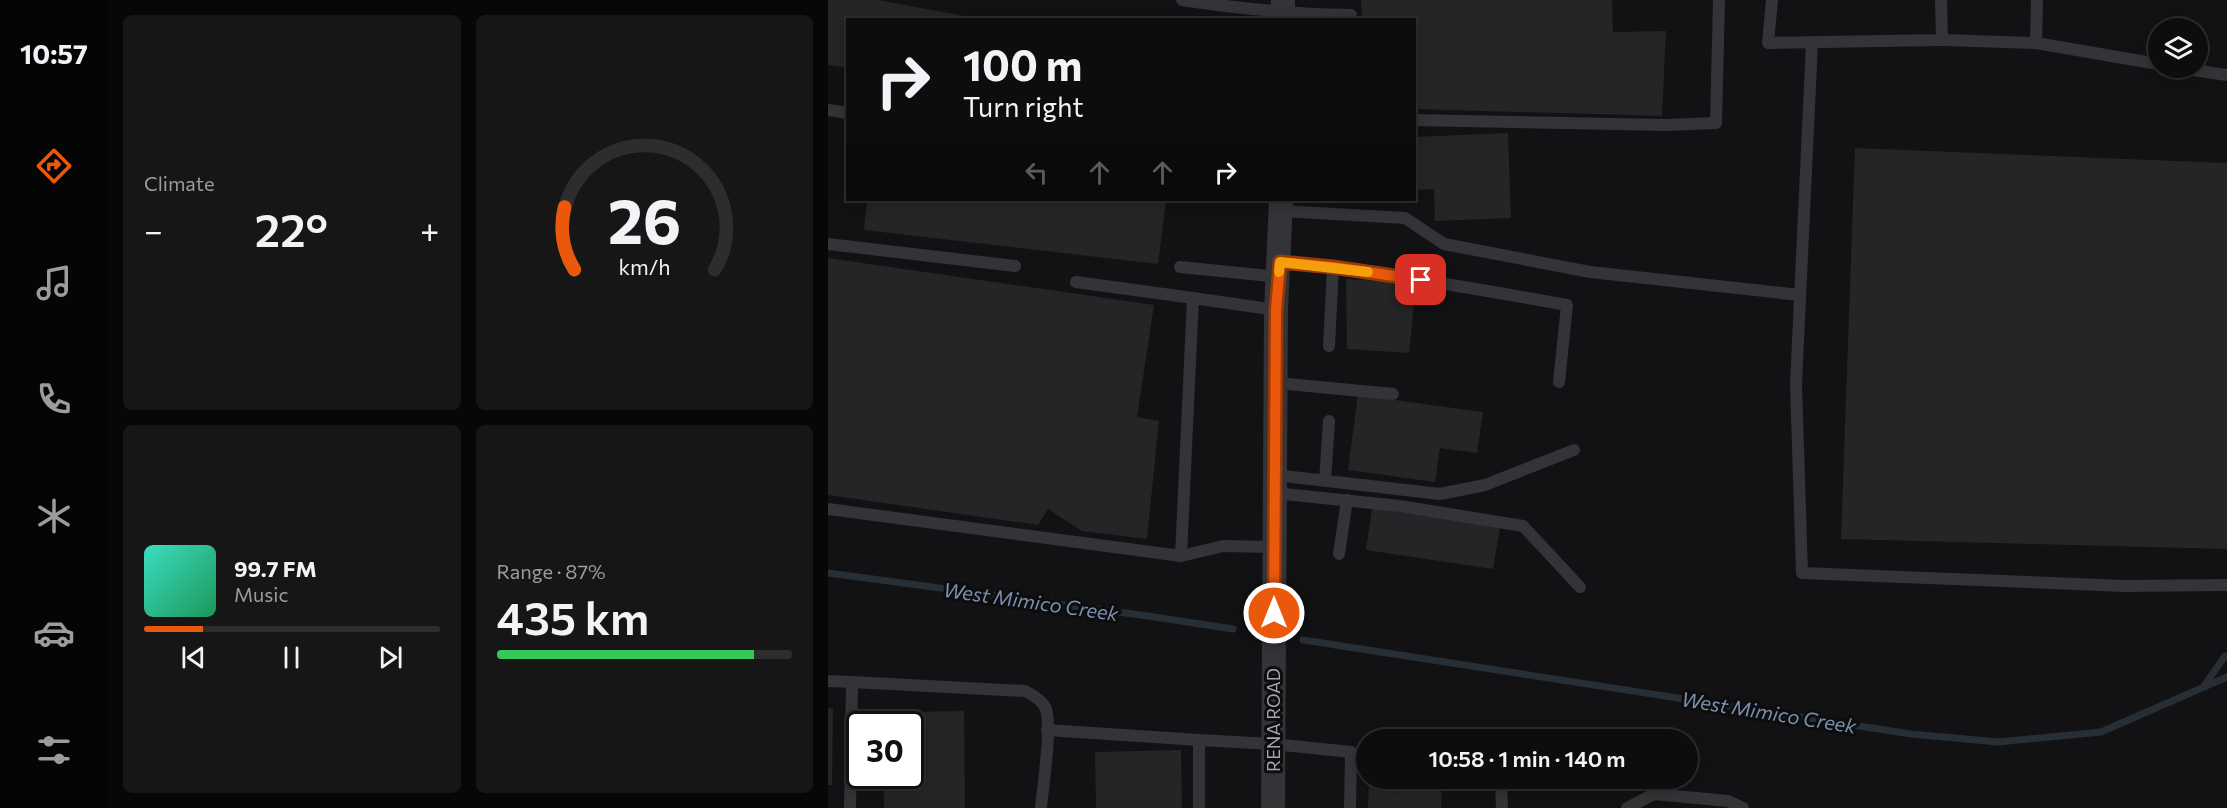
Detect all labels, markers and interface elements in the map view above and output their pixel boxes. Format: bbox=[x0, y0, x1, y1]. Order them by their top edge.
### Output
map controls bbox=[2148, 18, 2208, 78]
button: layers bbox=[2148, 18, 2208, 78]
text: 10:57 bbox=[20, 37, 88, 70]
text: 100 m bbox=[963, 38, 1083, 90]
icon: right bbox=[864, 42, 942, 120]
text: Turn right bbox=[963, 90, 1083, 123]
icon: directions bbox=[33, 145, 75, 187]
icon: left bbox=[1020, 156, 1053, 189]
icon: ahead bbox=[1083, 156, 1116, 189]
icon: ahead bbox=[1146, 156, 1179, 189]
icon: right bbox=[1209, 156, 1242, 189]
text: Climate bbox=[144, 171, 214, 195]
text: 26 bbox=[607, 181, 681, 257]
text: 22° bbox=[255, 201, 328, 256]
text: − bbox=[144, 209, 163, 250]
text: + bbox=[420, 209, 440, 250]
text: km/h bbox=[618, 253, 670, 279]
pin bbox=[1395, 254, 1446, 305]
icon: music bbox=[33, 262, 75, 304]
icon: arrive bbox=[1404, 263, 1437, 296]
icon: phone bbox=[33, 378, 75, 420]
icon: climate bbox=[33, 495, 75, 537]
text: 99.7 FM bbox=[234, 555, 317, 582]
text: Range · 87% bbox=[497, 559, 606, 583]
water label: West Mimico Creek bbox=[942, 577, 1121, 625]
position arrow bbox=[1242, 581, 1306, 645]
text: Music bbox=[234, 582, 288, 606]
text: 435 km bbox=[497, 589, 649, 644]
icon: car bbox=[33, 612, 75, 654]
icon: previous bbox=[177, 641, 210, 674]
icon: pause bbox=[275, 641, 308, 674]
icon: next bbox=[374, 641, 407, 674]
street label: RENA ROAD bbox=[1262, 668, 1284, 772]
water label: West Mimico Creek bbox=[1680, 686, 1859, 738]
speed limit sign: 30 bbox=[846, 711, 924, 789]
icon: filters bbox=[33, 729, 75, 771]
text: 10:58 · 1 min · 140 m bbox=[1428, 745, 1626, 772]

